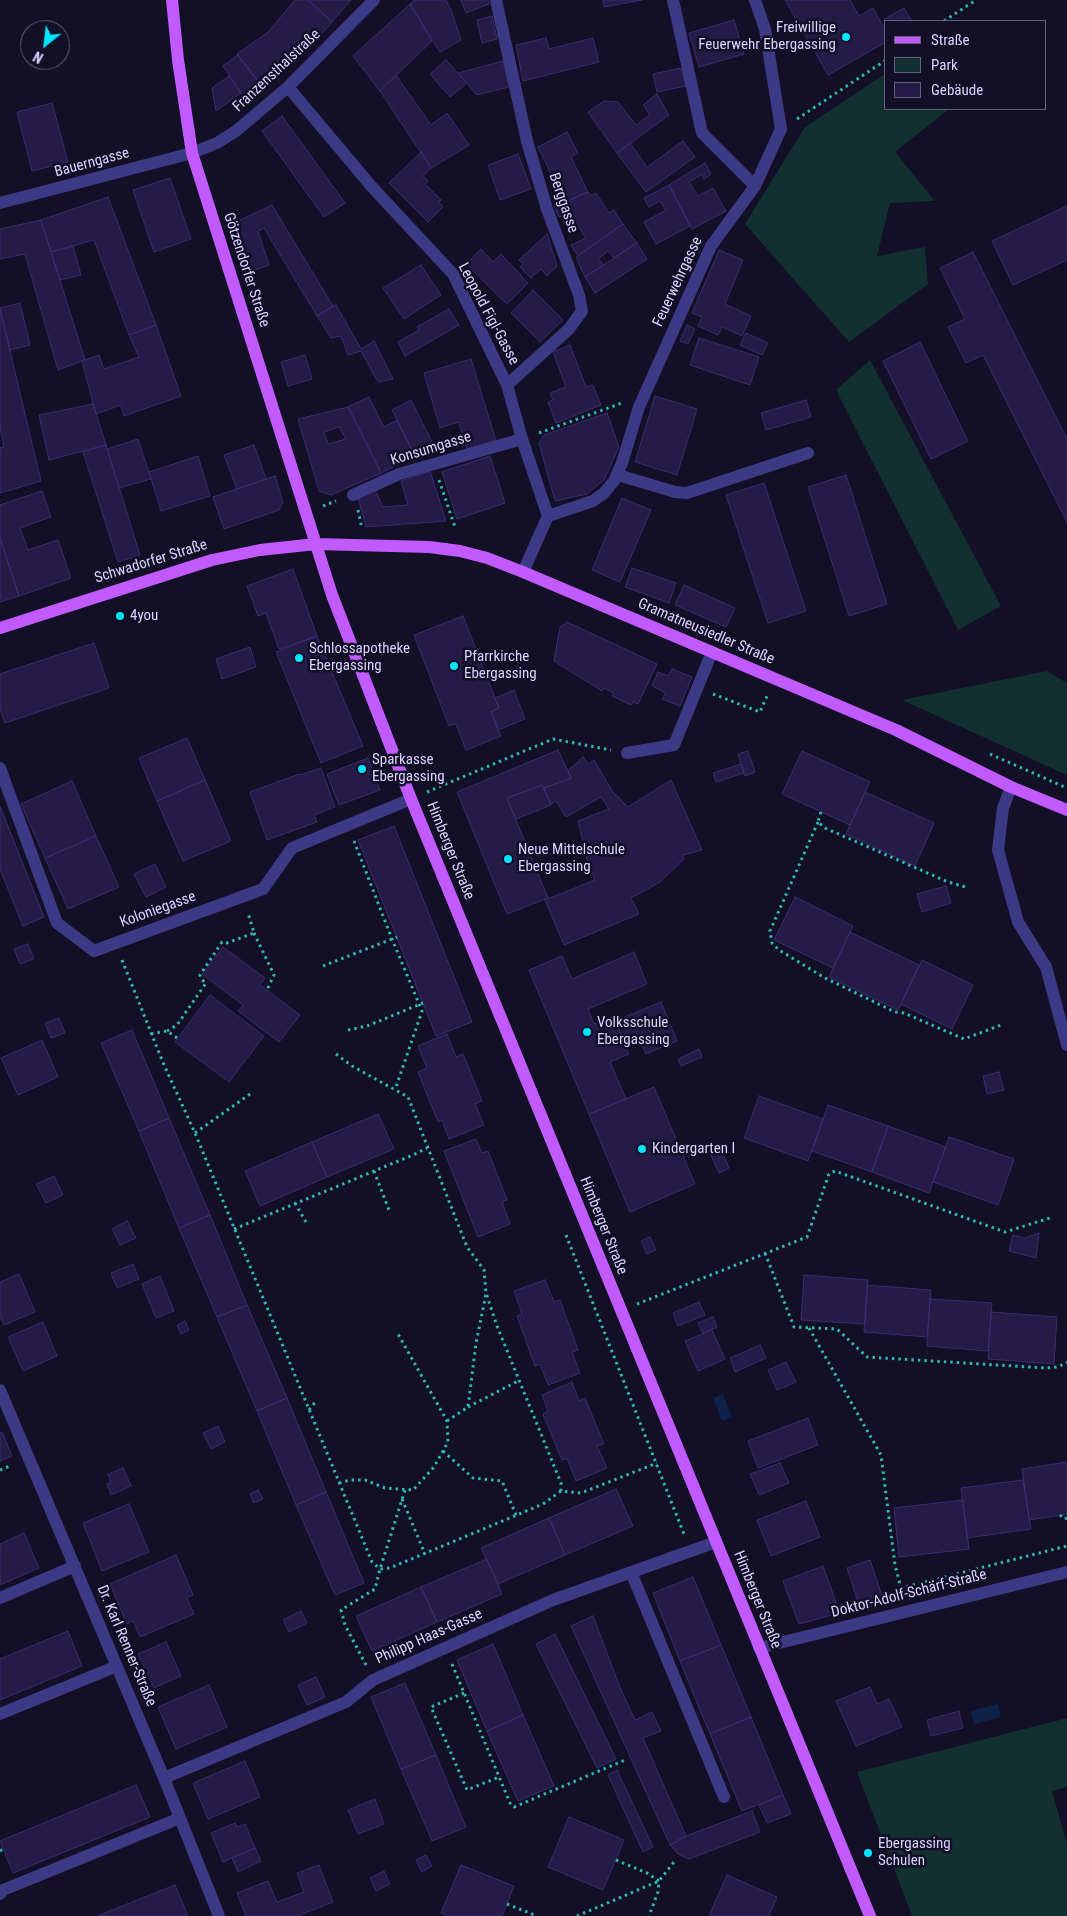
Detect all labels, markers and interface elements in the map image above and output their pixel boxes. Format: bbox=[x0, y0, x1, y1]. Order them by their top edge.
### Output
place label: Freiwillige Feuerwehr Ebergassing bbox=[698, 19, 836, 54]
north arrow bbox=[20, 20, 70, 70]
legend bbox=[884, 20, 1047, 110]
street label: Franzensthalstraße bbox=[229, 26, 325, 116]
marker: Freiwillige Feuerwehr Ebergassing bbox=[840, 31, 852, 43]
text: Straße bbox=[931, 31, 970, 49]
text: N bbox=[31, 48, 46, 66]
text: Park bbox=[931, 56, 958, 74]
text: Gebäude bbox=[931, 81, 983, 99]
street label: Bauerngasse bbox=[53, 144, 131, 182]
street label: Berggasse bbox=[544, 171, 582, 235]
street label: Götzendorfer Straße bbox=[219, 210, 273, 330]
street label: Feuerwehrgasse bbox=[649, 234, 707, 330]
street label: Leopold Figl-Gasse bbox=[454, 260, 522, 368]
street label: Konsumgasse bbox=[388, 428, 474, 470]
street label: Schwadorfer Straße bbox=[93, 536, 209, 588]
street label: Gramatneusiedler Straße bbox=[635, 595, 777, 669]
place label: 4you bbox=[130, 607, 158, 625]
marker: 4you bbox=[114, 610, 126, 622]
place label: Schlossapotheke Ebergassing bbox=[309, 640, 410, 675]
place label: Pfarrkirche Ebergassing bbox=[464, 648, 537, 683]
marker: Schlossapotheke Ebergassing bbox=[293, 652, 305, 664]
marker: Pfarrkirche Ebergassing bbox=[448, 660, 460, 672]
place label: Sparkasse Ebergassing bbox=[372, 751, 445, 786]
marker: Sparkasse Ebergassing bbox=[356, 763, 368, 775]
street label: Himberger Straße bbox=[422, 799, 478, 903]
place label: Neue Mittelschule Ebergassing bbox=[518, 841, 625, 876]
marker: Neue Mittelschule Ebergassing bbox=[502, 853, 514, 865]
street label: Koloniegasse bbox=[118, 888, 198, 932]
place label: Volksschule Ebergassing bbox=[597, 1014, 670, 1049]
marker: Volksschule Ebergassing bbox=[581, 1026, 593, 1038]
place label: Kindergarten I bbox=[652, 1140, 735, 1158]
marker: Kindergarten I bbox=[636, 1143, 648, 1155]
street label: Himberger Straße bbox=[575, 1174, 631, 1278]
street label: Himberger Straße bbox=[729, 1548, 785, 1652]
street label: Doktor-Adolf-Schärf-Straße bbox=[830, 1566, 988, 1622]
street label: Dr. Karl Renner-Straße bbox=[92, 1583, 160, 1709]
street label: Philipp Haas-Gasse bbox=[373, 1605, 485, 1669]
place label: Ebergassing Schulen bbox=[878, 1835, 951, 1870]
marker: Ebergassing Schulen bbox=[862, 1847, 874, 1859]

